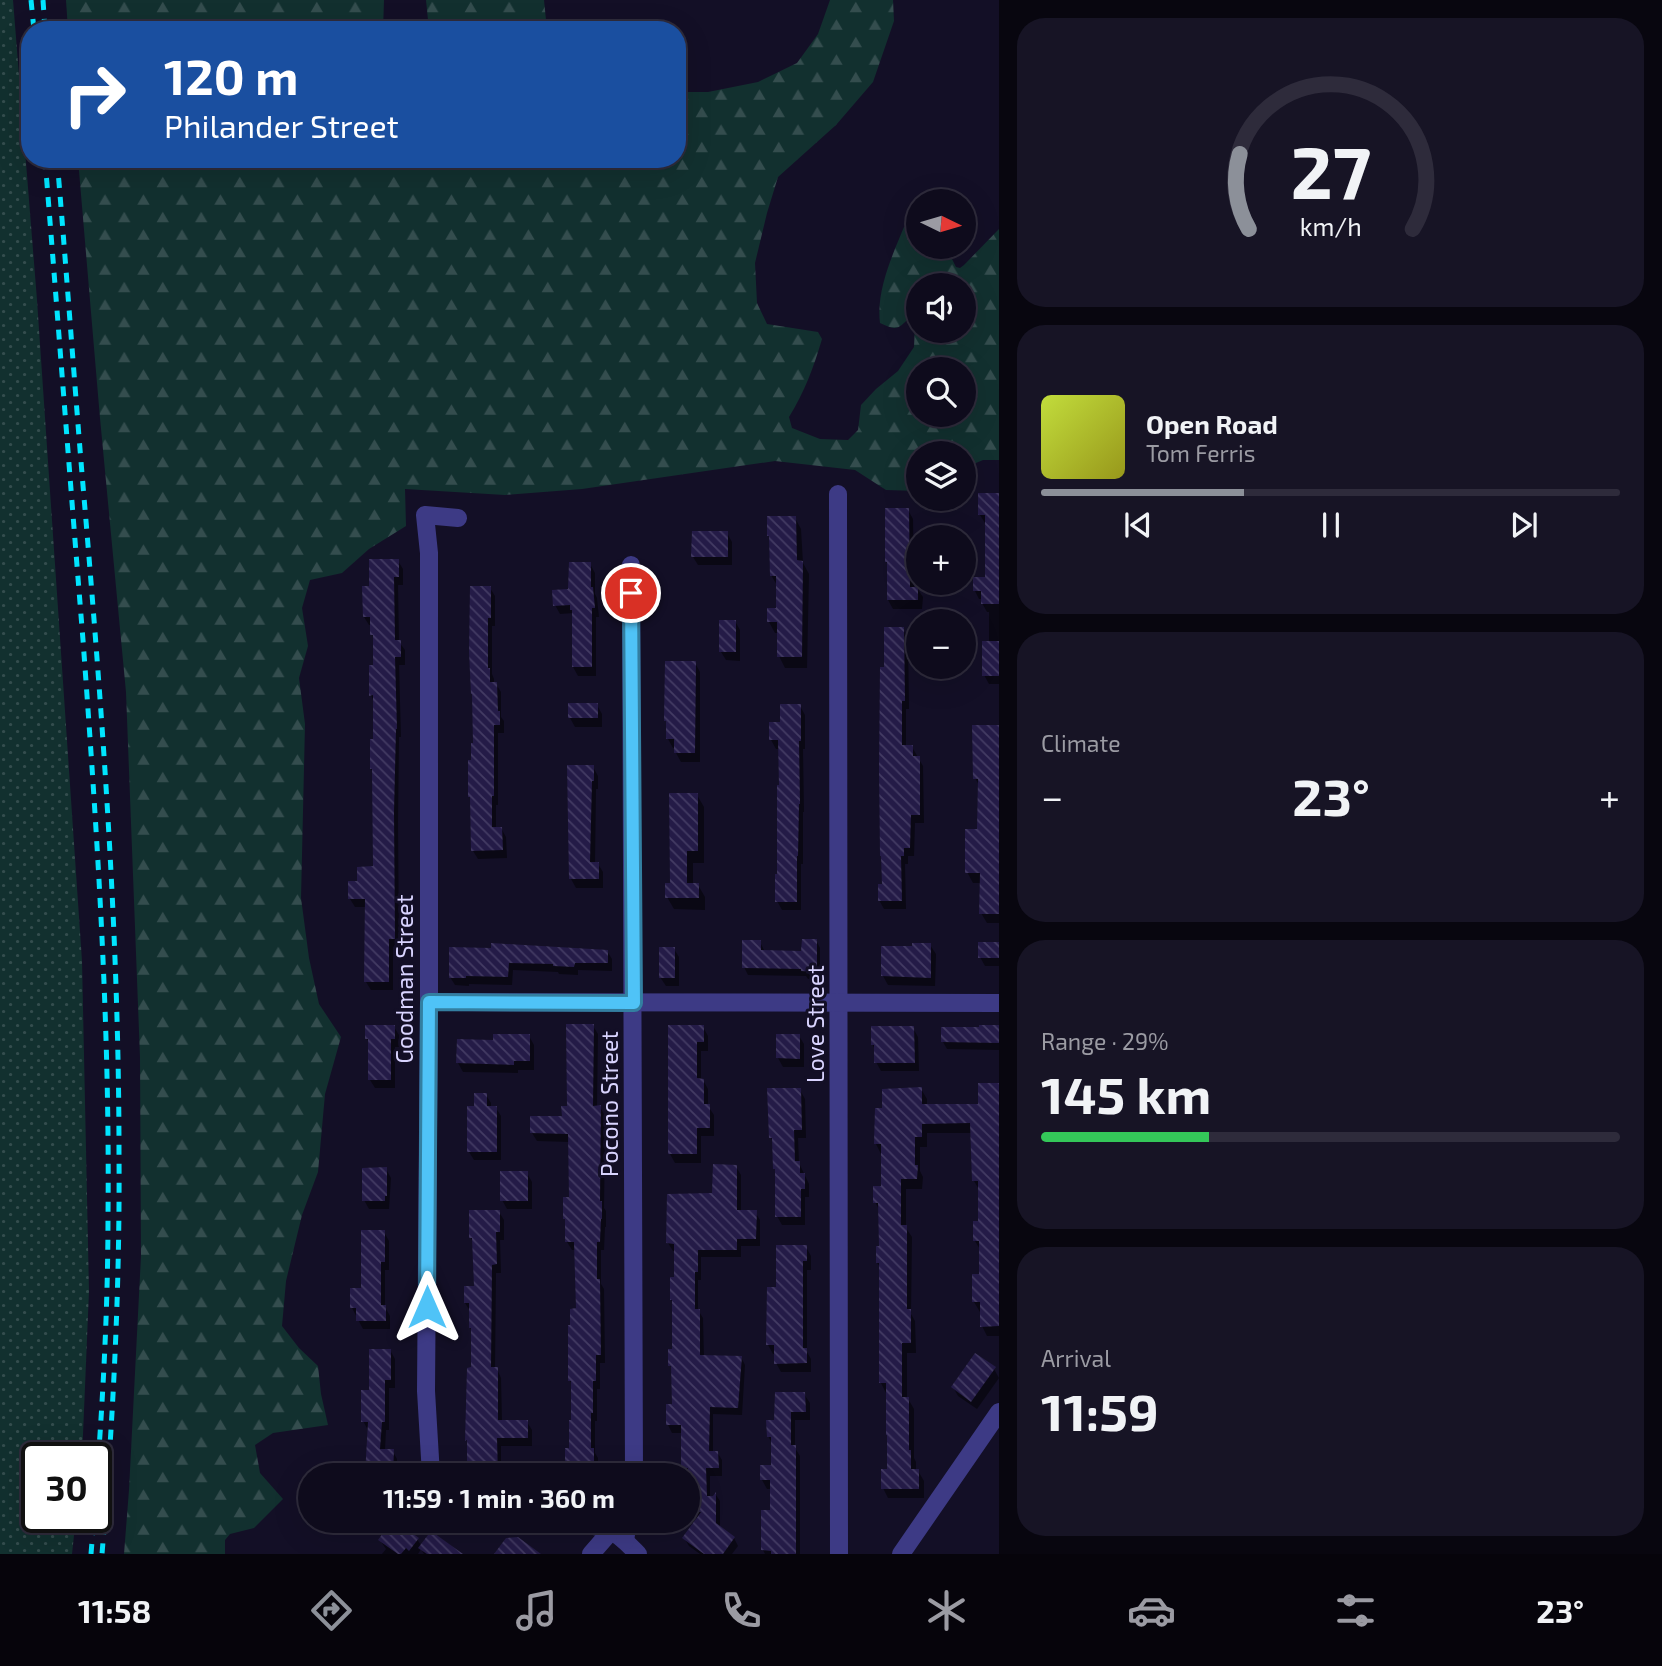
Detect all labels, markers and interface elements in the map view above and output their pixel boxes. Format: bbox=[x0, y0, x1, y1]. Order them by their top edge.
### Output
text: 120 m bbox=[164, 46, 298, 105]
icon: right bbox=[49, 49, 140, 140]
text: Philander Street bbox=[164, 106, 399, 144]
text: 27 bbox=[1290, 126, 1371, 214]
north arrow bbox=[906, 189, 976, 259]
map controls bbox=[906, 189, 976, 679]
text: km/h bbox=[1299, 210, 1362, 240]
button: sound bbox=[906, 273, 976, 343]
button: search bbox=[906, 357, 976, 427]
text: Open Road bbox=[1146, 408, 1278, 439]
text: Tom Ferris bbox=[1146, 439, 1255, 467]
button: layers bbox=[906, 441, 976, 511]
icon: previous bbox=[1119, 506, 1157, 544]
icon: pause bbox=[1312, 506, 1350, 544]
icon: next bbox=[1505, 506, 1543, 544]
button: + bbox=[906, 525, 976, 595]
pin bbox=[601, 563, 661, 623]
icon: arrive bbox=[612, 574, 650, 612]
button: − bbox=[906, 609, 976, 679]
text: Climate bbox=[1041, 729, 1121, 757]
text: 23° bbox=[1292, 764, 1370, 826]
text: − bbox=[1041, 773, 1063, 819]
text: + bbox=[1599, 773, 1620, 819]
street label: Goodman Street bbox=[390, 894, 418, 1063]
street label: Love Street bbox=[801, 965, 829, 1083]
text: Range · 29% bbox=[1041, 1027, 1169, 1055]
street label: Pocono Street bbox=[595, 1031, 623, 1177]
text: 145 km bbox=[1041, 1062, 1211, 1124]
position arrow bbox=[390, 1270, 464, 1344]
text: Arrival bbox=[1041, 1344, 1111, 1372]
text: 11:59 bbox=[1041, 1379, 1159, 1441]
speed limit sign: 30 bbox=[21, 1442, 112, 1533]
text: 11:59 · 1 min · 360 m bbox=[383, 1482, 615, 1513]
icon: directions bbox=[307, 1586, 356, 1635]
icon: music bbox=[512, 1586, 561, 1635]
icon: phone bbox=[717, 1586, 766, 1635]
icon: climate bbox=[922, 1586, 971, 1635]
icon: car bbox=[1127, 1586, 1176, 1635]
icon: filters bbox=[1331, 1586, 1380, 1635]
text: 11:58 bbox=[78, 1591, 151, 1629]
text: 23° bbox=[1536, 1591, 1584, 1629]

